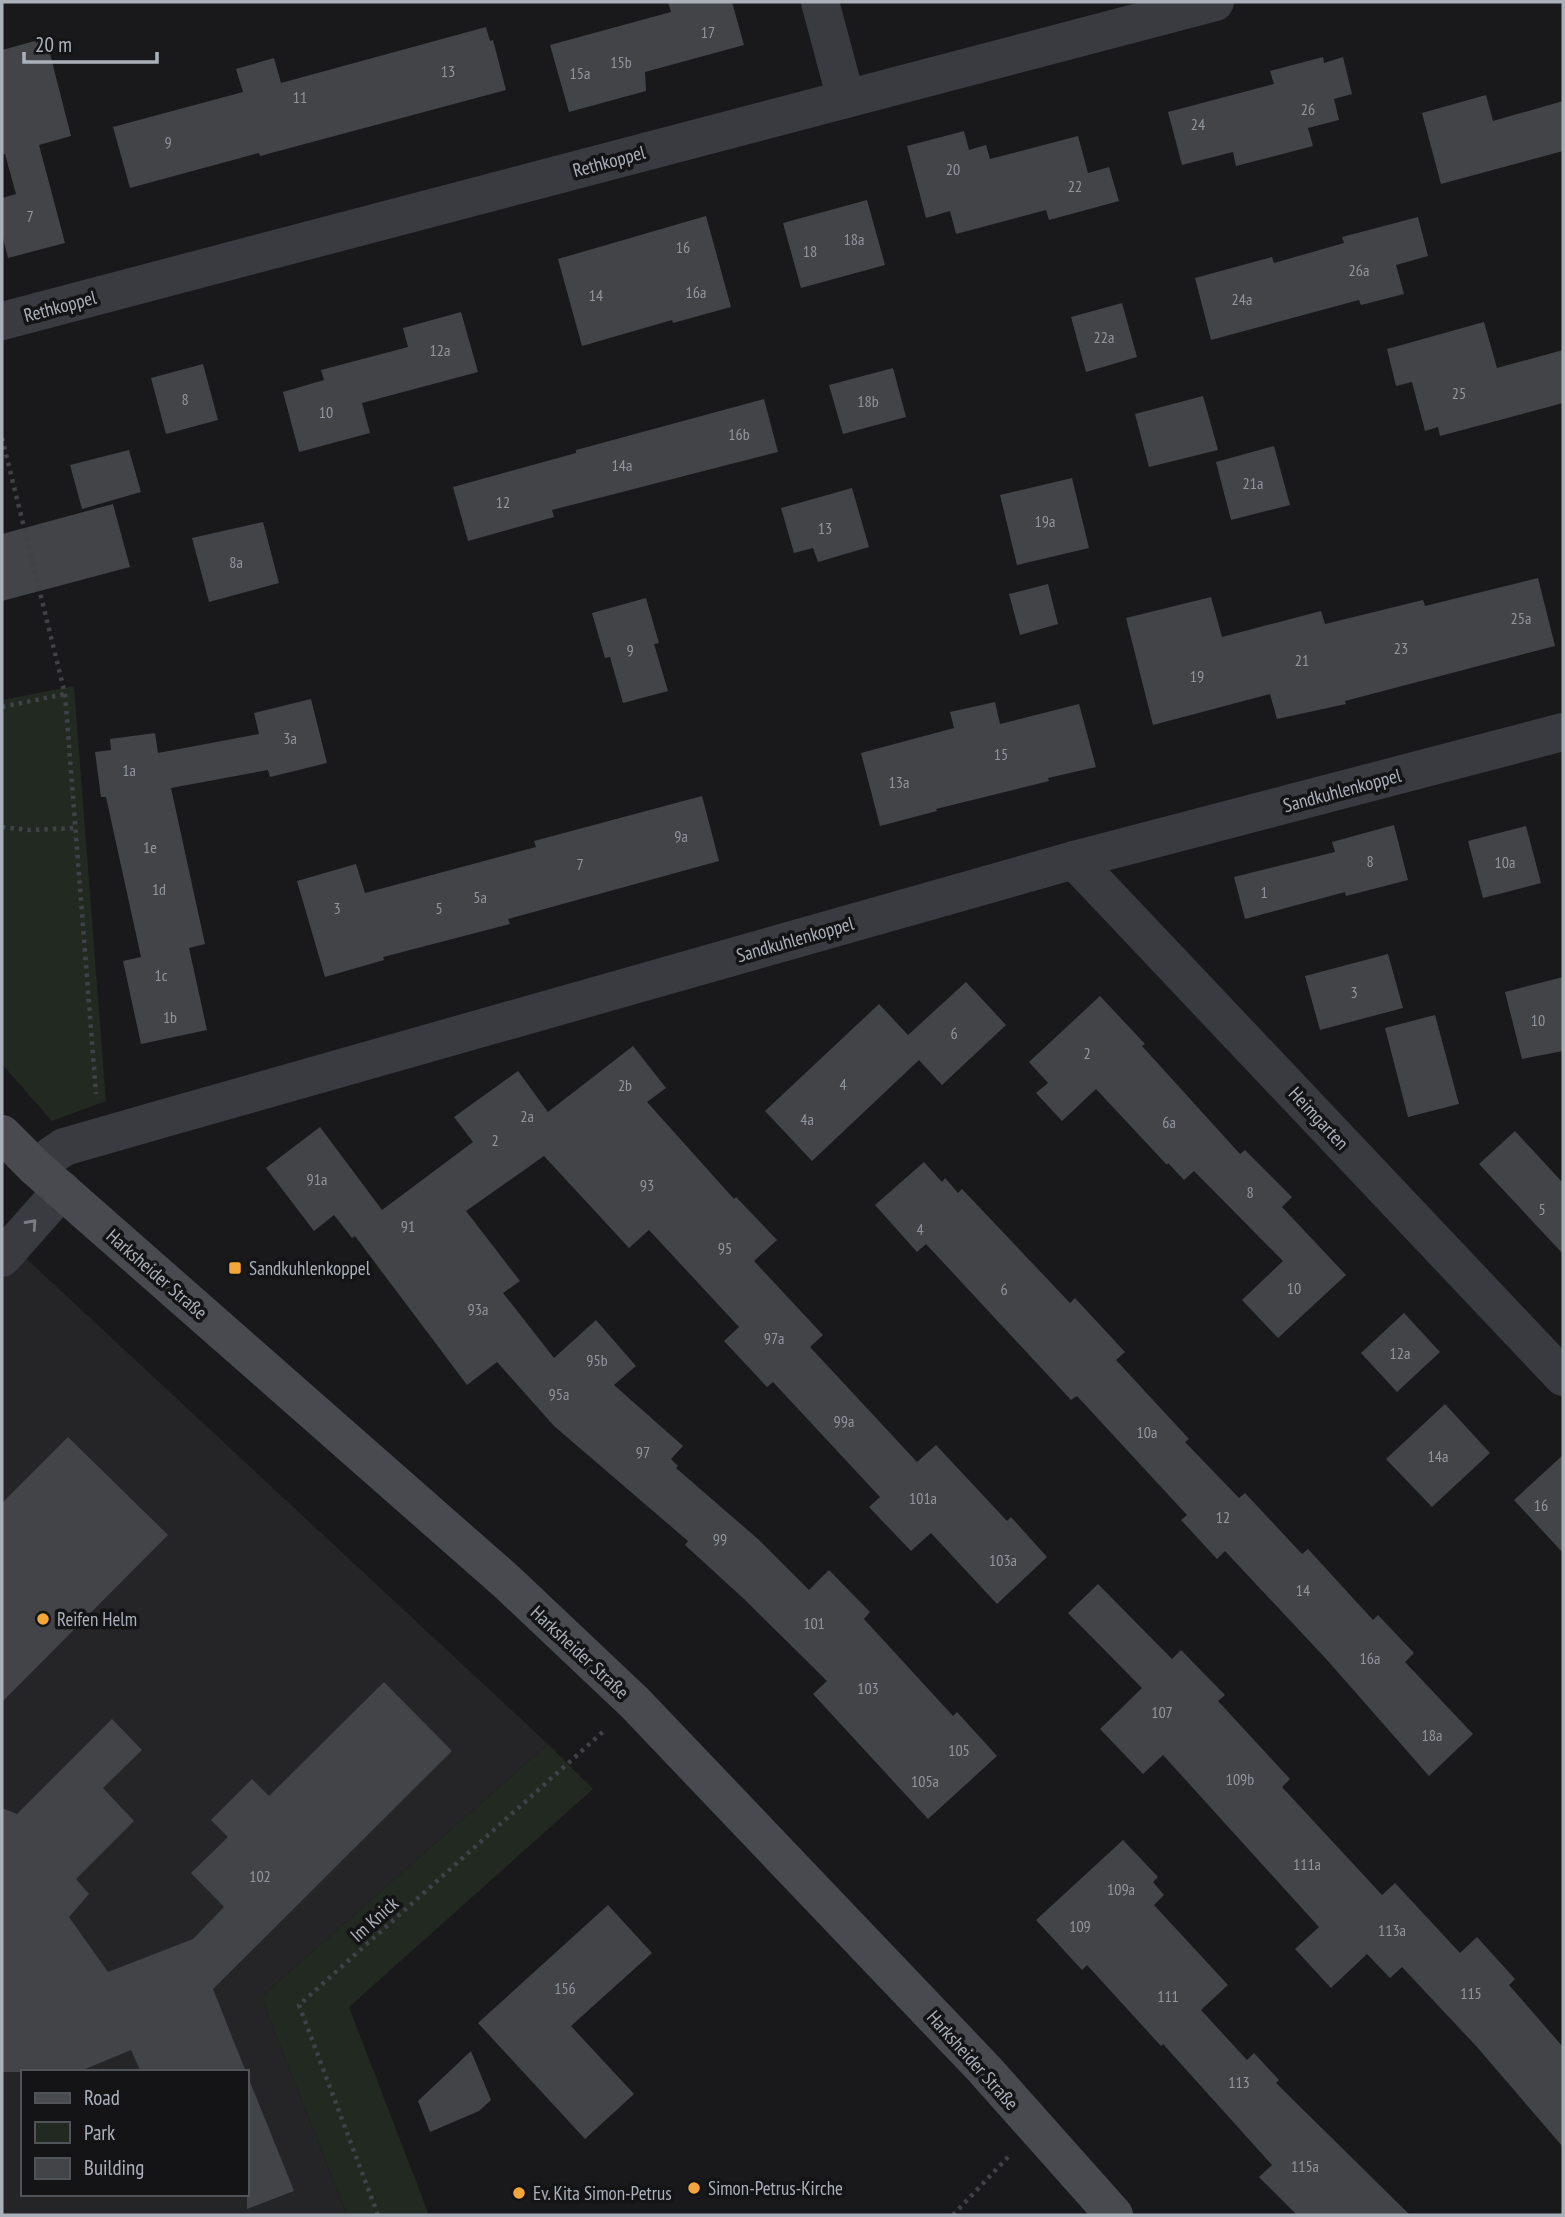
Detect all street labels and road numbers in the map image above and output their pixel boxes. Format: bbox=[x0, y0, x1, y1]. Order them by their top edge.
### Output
street label: Rethkoppel bbox=[570, 140, 648, 182]
street label: Rethkoppel bbox=[21, 285, 99, 327]
street label: Sandkuhlenkoppel bbox=[1280, 763, 1404, 817]
street label: Sandkuhlenkoppel bbox=[733, 911, 857, 967]
street label: Heimgarten bbox=[1284, 1082, 1354, 1154]
street label: Harksheider Straße bbox=[102, 1224, 212, 1324]
street label: Harksheider Straße bbox=[526, 1600, 634, 1704]
street label: Im Knick bbox=[345, 1891, 403, 1947]
street label: Harksheider Straße bbox=[922, 2005, 1024, 2115]

